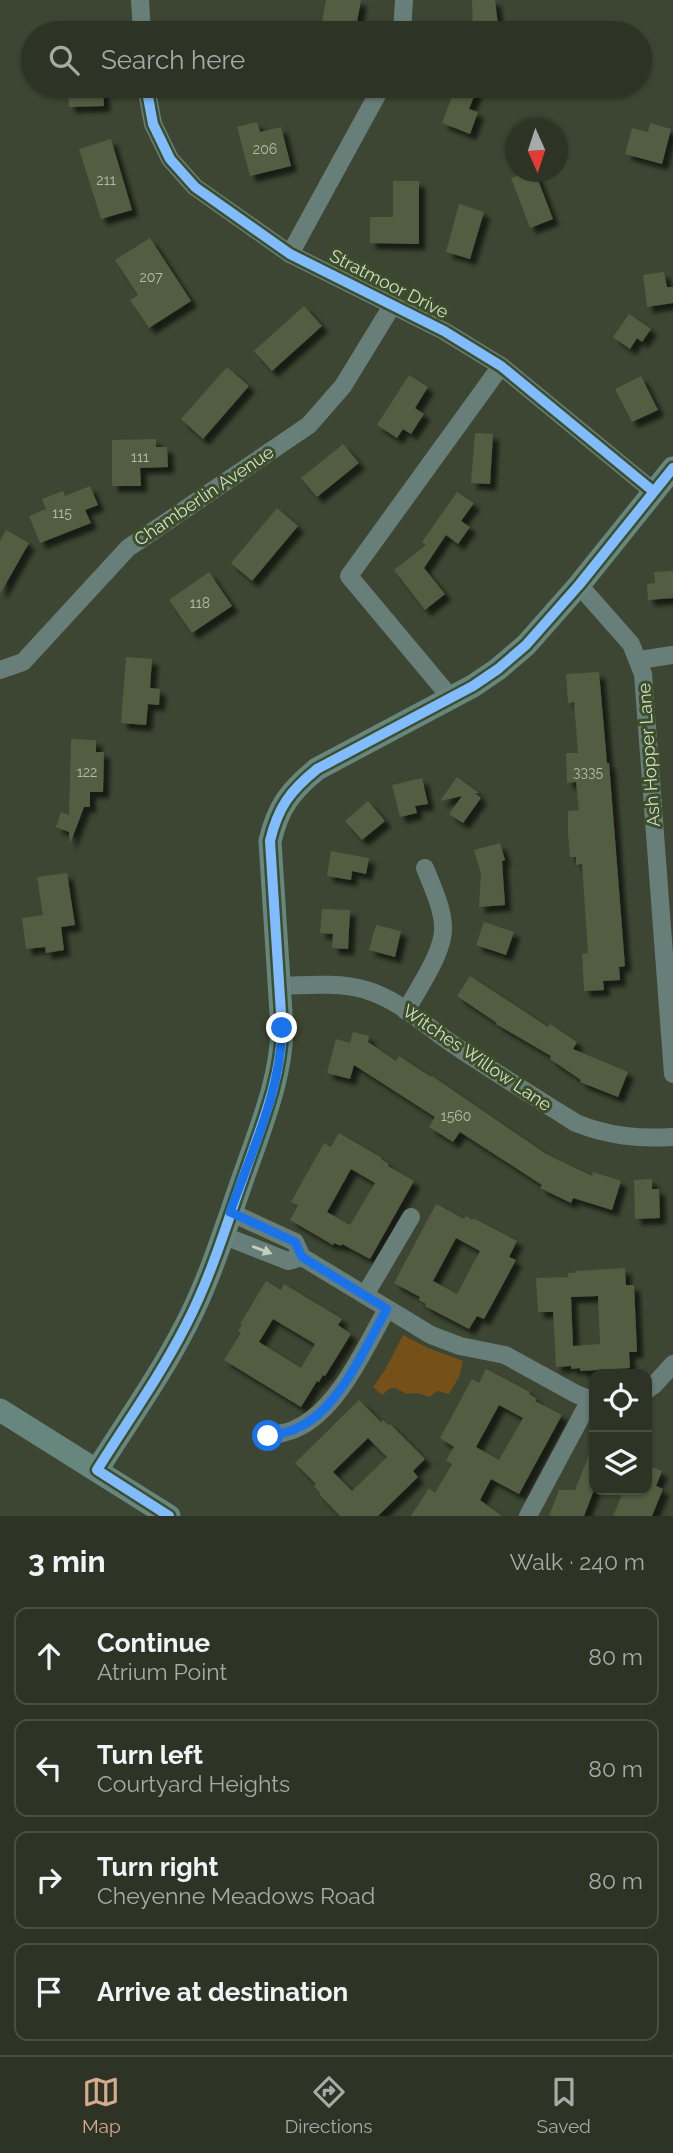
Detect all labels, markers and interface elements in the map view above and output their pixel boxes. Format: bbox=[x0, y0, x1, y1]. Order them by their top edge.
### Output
search box bbox=[21, 21, 652, 98]
icon: search bbox=[45, 41, 83, 79]
text: Search here bbox=[101, 45, 245, 75]
north arrow bbox=[505, 119, 568, 182]
house number: 206 bbox=[253, 141, 277, 157]
house number: 211 bbox=[96, 172, 116, 188]
street label: Stratmoor Drive bbox=[326, 245, 452, 323]
house number: 207 bbox=[139, 269, 163, 285]
street label: Chamberlin Avenue bbox=[130, 441, 278, 550]
house number: 111 bbox=[131, 449, 149, 465]
house number: 115 bbox=[52, 505, 72, 521]
house number: 118 bbox=[190, 595, 210, 611]
street label: Ash Hopper Lane bbox=[633, 682, 664, 828]
house number: 122 bbox=[77, 764, 97, 780]
house number: 3335 bbox=[573, 764, 603, 780]
street label: Witches Willow Lane bbox=[399, 1000, 556, 1116]
route end bbox=[266, 1012, 297, 1043]
house number: 1560 bbox=[441, 1108, 471, 1124]
one-way arrow bbox=[252, 1245, 273, 1256]
map controls bbox=[589, 1369, 652, 1495]
button: locate bbox=[589, 1369, 652, 1432]
route start bbox=[252, 1420, 283, 1451]
button: layers bbox=[589, 1432, 652, 1495]
text: 3 min bbox=[28, 1544, 106, 1579]
text: Walk · 240 m bbox=[509, 1548, 645, 1575]
text: Continue bbox=[97, 1628, 210, 1658]
icon: ahead bbox=[30, 1637, 68, 1675]
text: 80 m bbox=[588, 1643, 643, 1670]
text: Atrium Point bbox=[97, 1658, 227, 1685]
text: Turn left bbox=[97, 1740, 203, 1770]
icon: left bbox=[30, 1749, 68, 1787]
text: 80 m bbox=[588, 1755, 643, 1782]
text: Courtyard Heights bbox=[97, 1770, 290, 1797]
text: Turn right bbox=[97, 1852, 218, 1882]
icon: right bbox=[30, 1861, 68, 1899]
text: 80 m bbox=[588, 1867, 643, 1894]
text: Cheyenne Meadows Road bbox=[97, 1882, 375, 1909]
icon: arrive bbox=[30, 1973, 68, 2011]
text: Arrive at destination bbox=[97, 1977, 348, 2007]
tab: Map bbox=[82, 2073, 121, 2137]
tab: Directions bbox=[285, 2073, 373, 2137]
tab: Saved bbox=[537, 2073, 591, 2137]

